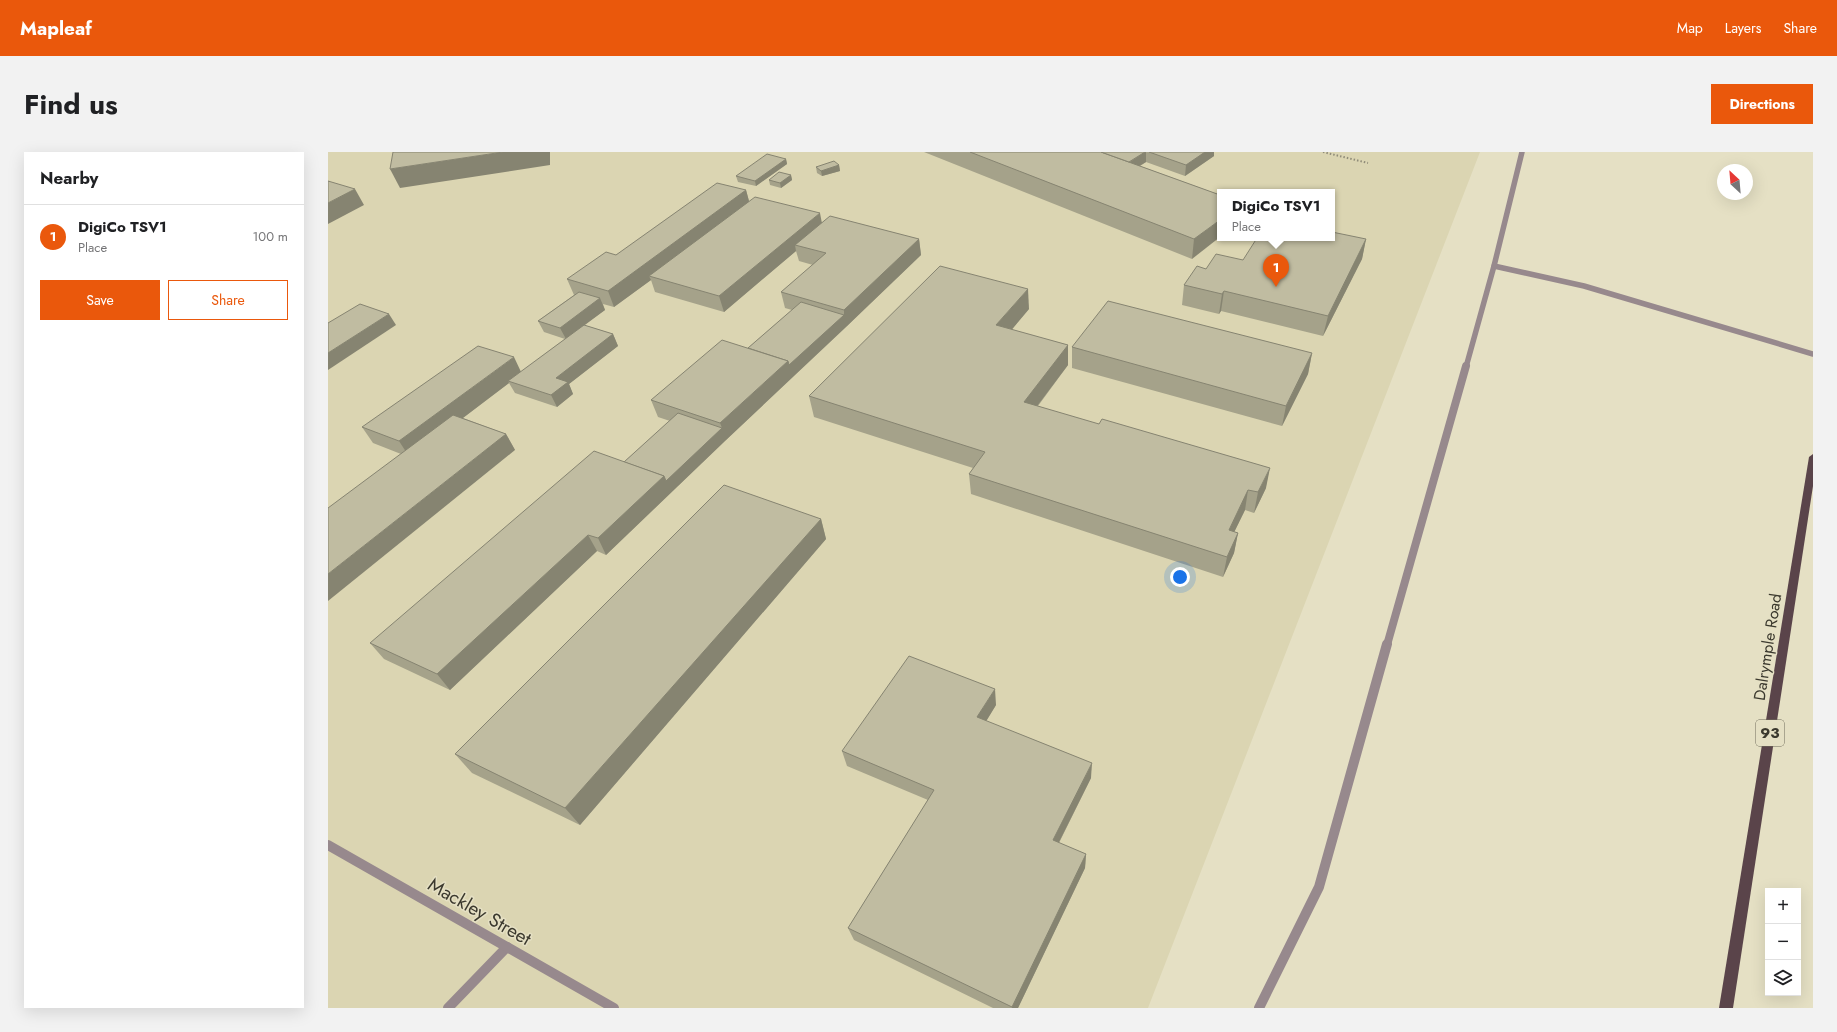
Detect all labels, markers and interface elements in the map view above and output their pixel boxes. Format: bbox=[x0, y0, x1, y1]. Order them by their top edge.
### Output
text: Mapleaf bbox=[20, 15, 92, 42]
text: Map bbox=[1677, 18, 1703, 38]
text: Layers bbox=[1725, 18, 1761, 38]
text: Share bbox=[1783, 18, 1817, 38]
text: Find us bbox=[24, 84, 118, 125]
button: Directions bbox=[1711, 84, 1813, 124]
north arrow bbox=[1717, 164, 1753, 200]
text: Nearby bbox=[40, 166, 98, 190]
popup bbox=[1217, 189, 1335, 241]
text: DigiCo TSV1 bbox=[1232, 195, 1320, 217]
text: DigiCo TSV1 bbox=[78, 216, 167, 238]
text: Place bbox=[1232, 217, 1261, 236]
text: 1 bbox=[50, 227, 56, 246]
text: 100 m bbox=[253, 227, 288, 246]
text: Place bbox=[78, 238, 107, 257]
pin: 1 bbox=[1263, 254, 1289, 287]
button: Save bbox=[40, 280, 160, 320]
button: Share bbox=[168, 280, 288, 320]
your location bbox=[1170, 567, 1190, 587]
street label: Dalrymple Road bbox=[1748, 592, 1787, 702]
road number: 93 bbox=[1756, 720, 1784, 746]
street label: Mackley Street bbox=[423, 871, 537, 952]
map controls bbox=[1765, 888, 1801, 996]
button: + bbox=[1765, 888, 1801, 924]
button: − bbox=[1765, 924, 1801, 960]
button: layers bbox=[1765, 960, 1801, 996]

